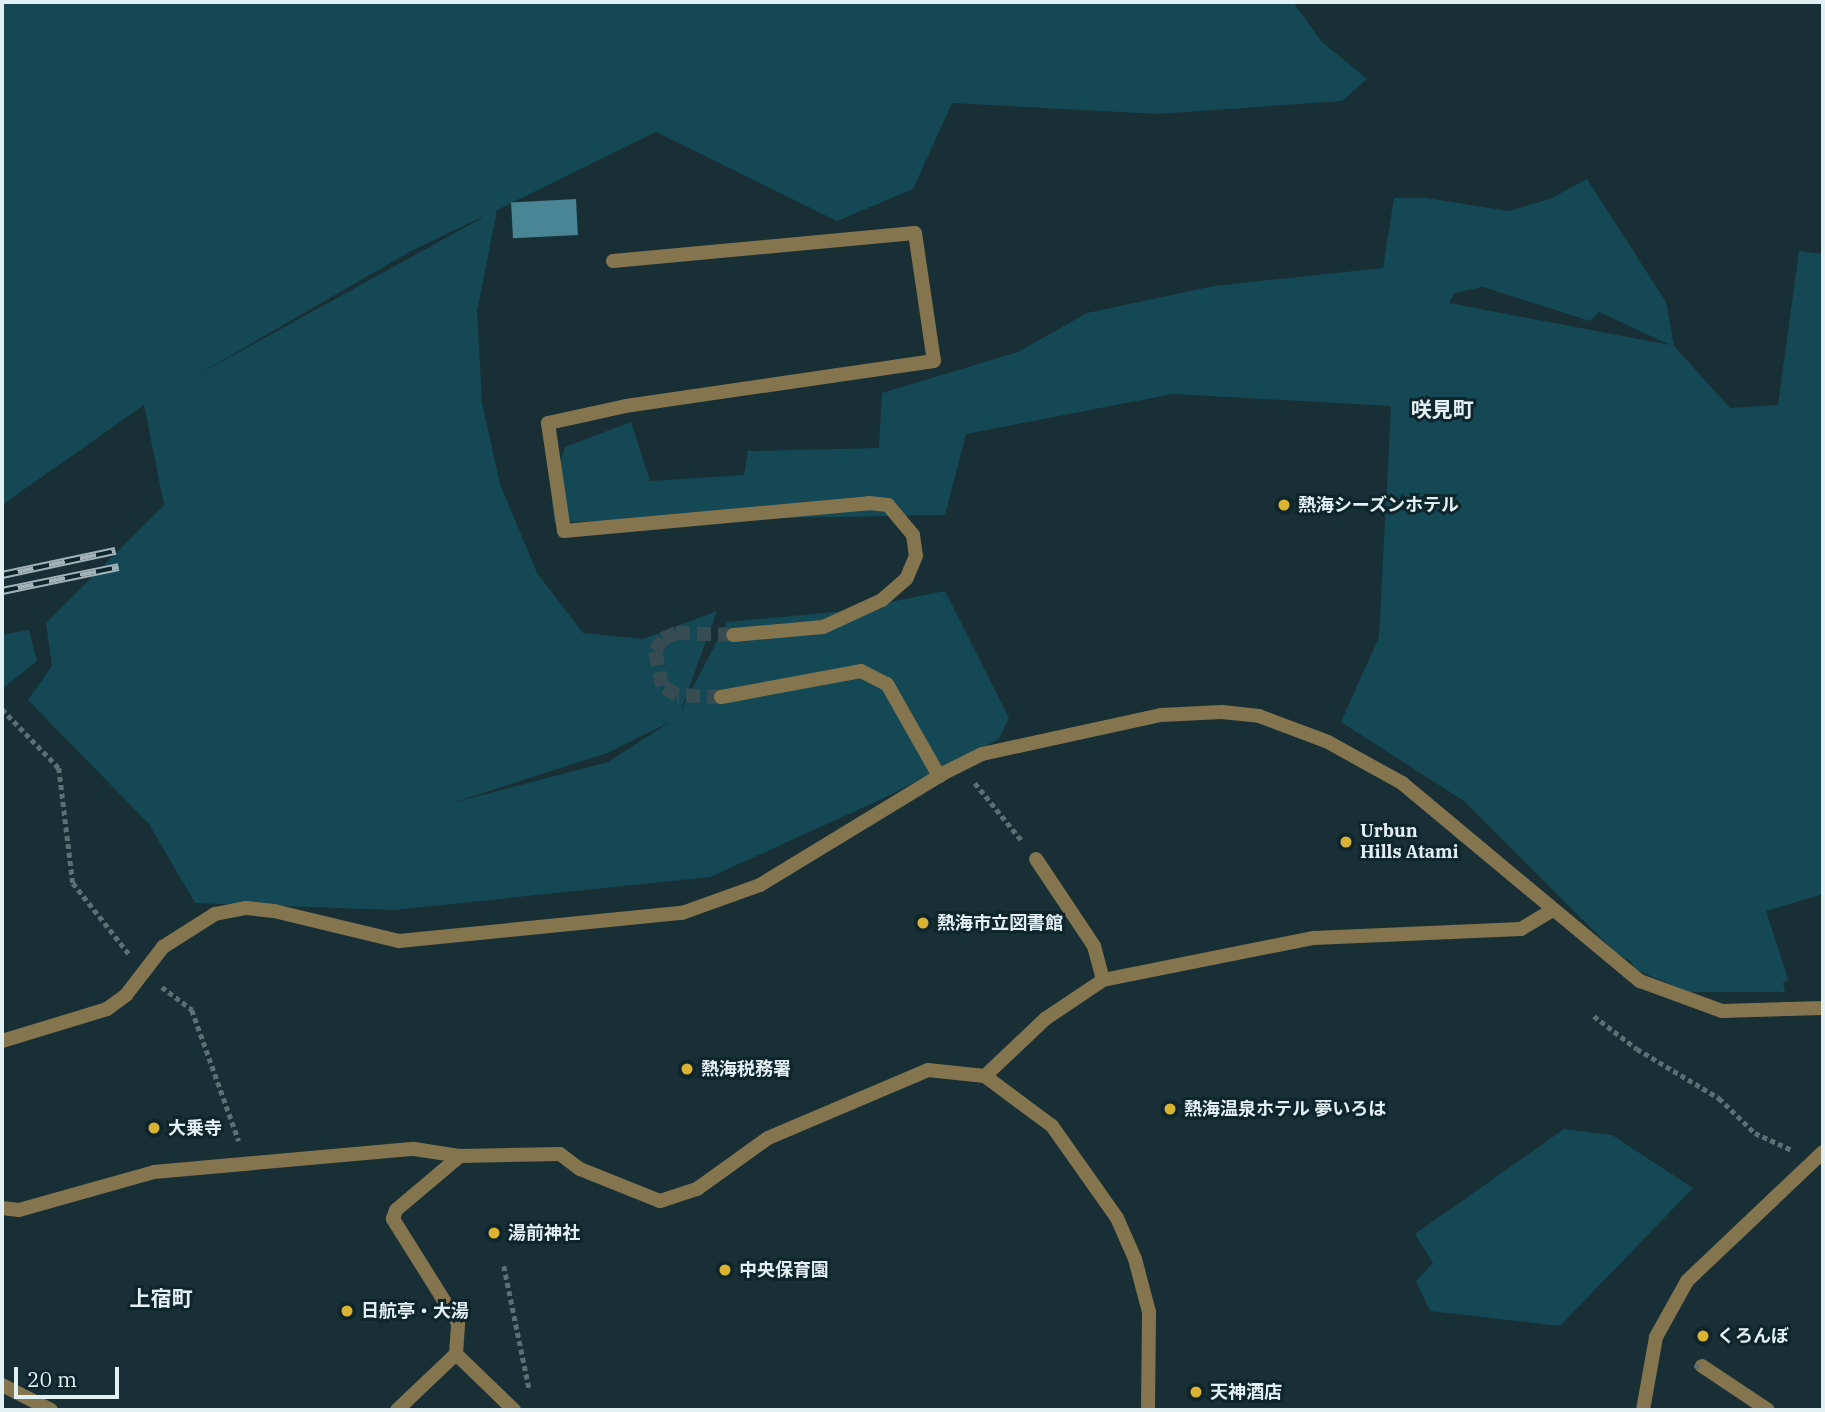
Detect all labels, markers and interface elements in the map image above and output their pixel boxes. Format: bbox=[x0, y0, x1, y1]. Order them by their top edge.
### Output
district label: 咲見町 bbox=[1411, 396, 1473, 422]
place label: 熱海シーズンホテル bbox=[1298, 494, 1460, 516]
marker: 熱海シーズンホテル bbox=[1276, 497, 1292, 513]
place label: Urbun Hills Atami bbox=[1360, 821, 1459, 864]
marker: Urbun Hills Atami bbox=[1338, 834, 1354, 850]
place label: 熱海市立図書館 bbox=[937, 912, 1063, 934]
marker: 熱海市立図書館 bbox=[915, 915, 931, 931]
place label: 熱海税務署 bbox=[701, 1058, 791, 1080]
marker: 熱海税務署 bbox=[679, 1061, 695, 1077]
place label: 熱海温泉ホテル 夢いろは bbox=[1184, 1098, 1386, 1120]
marker: 熱海温泉ホテル 夢いろは bbox=[1162, 1101, 1178, 1117]
place label: 大乗寺 bbox=[168, 1117, 222, 1139]
marker: 大乗寺 bbox=[146, 1120, 162, 1136]
place label: 湯前神社 bbox=[508, 1222, 580, 1244]
marker: 湯前神社 bbox=[486, 1225, 502, 1241]
place label: 中央保育園 bbox=[739, 1259, 829, 1281]
marker: 中央保育園 bbox=[717, 1262, 733, 1278]
district label: 上宿町 bbox=[130, 1285, 192, 1311]
place label: 日航亭・大湯 bbox=[361, 1300, 469, 1322]
marker: 日航亭・大湯 bbox=[339, 1303, 355, 1319]
place label: くろんぼ bbox=[1717, 1325, 1789, 1347]
marker: くろんぼ bbox=[1695, 1328, 1711, 1344]
scale bar bbox=[18, 1352, 122, 1396]
text: 20 m bbox=[27, 1365, 77, 1393]
place label: 天神酒店 bbox=[1210, 1381, 1282, 1403]
marker: 天神酒店 bbox=[1188, 1384, 1204, 1400]

